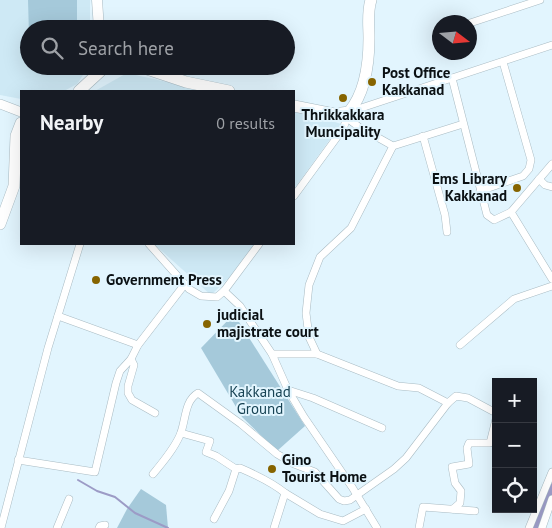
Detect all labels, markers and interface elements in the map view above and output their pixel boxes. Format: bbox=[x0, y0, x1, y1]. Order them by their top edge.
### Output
north arrow bbox=[432, 15, 477, 60]
search box bbox=[20, 20, 295, 75]
icon: search bbox=[38, 34, 66, 62]
text: Search here bbox=[78, 36, 174, 60]
place label: Post Office Kakkanad bbox=[382, 63, 451, 99]
marker: Post Office Kakkanad bbox=[366, 76, 378, 88]
marker: Thrikkakkara Muncipality bbox=[337, 92, 349, 104]
place label: Thrikkakkara Muncipality bbox=[301, 105, 385, 141]
text: Nearby bbox=[40, 109, 103, 136]
text: 0 results bbox=[216, 113, 275, 133]
place label: Ems Library Kakkanad bbox=[432, 169, 508, 205]
marker: Ems Library Kakkanad bbox=[511, 182, 523, 194]
place label: Government Press bbox=[106, 270, 222, 289]
marker: Government Press bbox=[90, 274, 102, 286]
place label: judicial majistrate court bbox=[216, 305, 319, 341]
marker: judicial majistrate court bbox=[201, 318, 213, 330]
map controls bbox=[492, 378, 537, 513]
button: + bbox=[492, 378, 537, 423]
park label: Kakkanad Ground bbox=[229, 382, 291, 418]
button: − bbox=[492, 423, 537, 468]
place label: Gino Tourist Home bbox=[282, 450, 367, 486]
marker: Gino Tourist Home bbox=[266, 463, 278, 475]
button: locate bbox=[492, 468, 537, 513]

